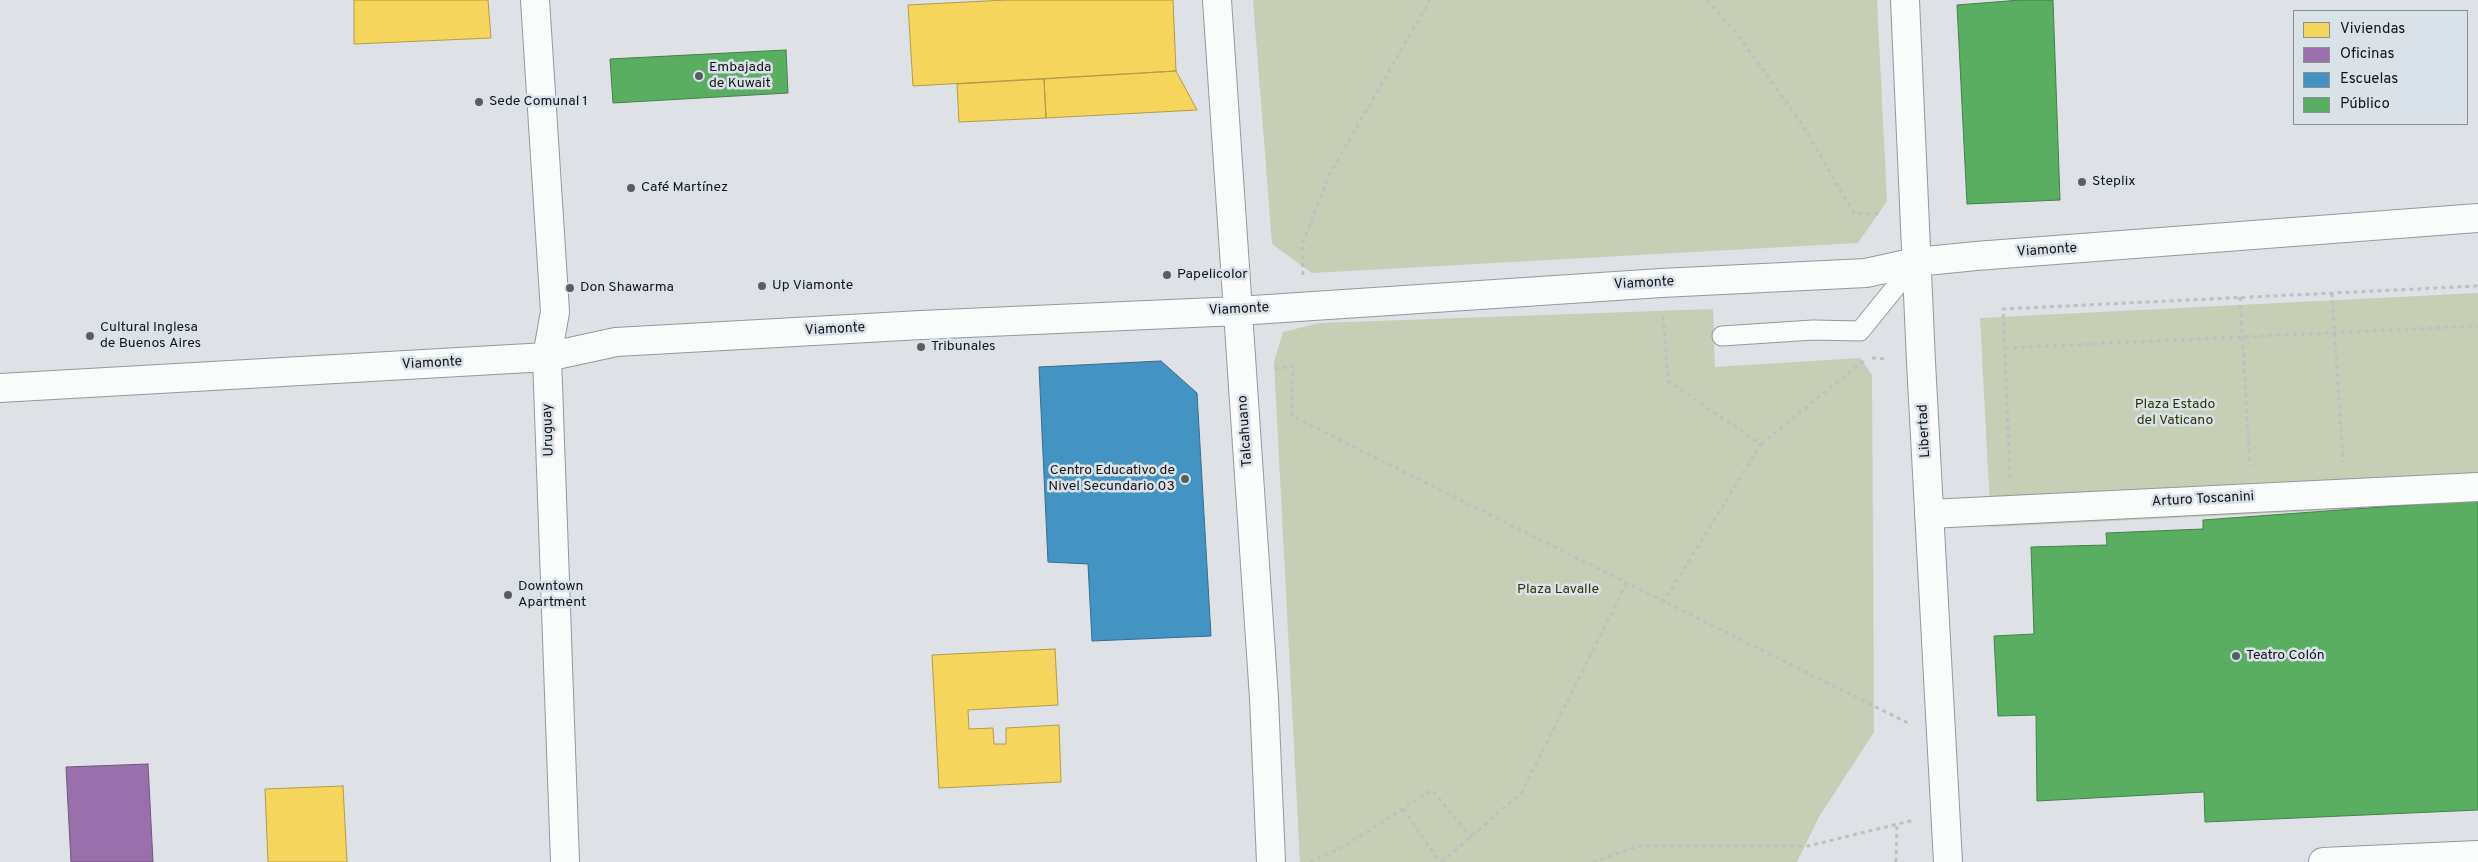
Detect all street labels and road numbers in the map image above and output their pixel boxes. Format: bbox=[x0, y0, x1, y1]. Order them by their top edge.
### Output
street label: Viamonte bbox=[2016, 241, 2078, 261]
street label: Viamonte bbox=[1613, 274, 1675, 294]
street label: Viamonte bbox=[1208, 300, 1270, 320]
street label: Viamonte bbox=[804, 320, 866, 340]
street label: Viamonte bbox=[401, 354, 463, 374]
street label: Talcahuano bbox=[1235, 395, 1257, 467]
street label: Uruguay bbox=[540, 403, 558, 457]
street label: Libertad bbox=[1915, 404, 1935, 458]
street label: Arturo Toscanini bbox=[2151, 489, 2255, 511]

